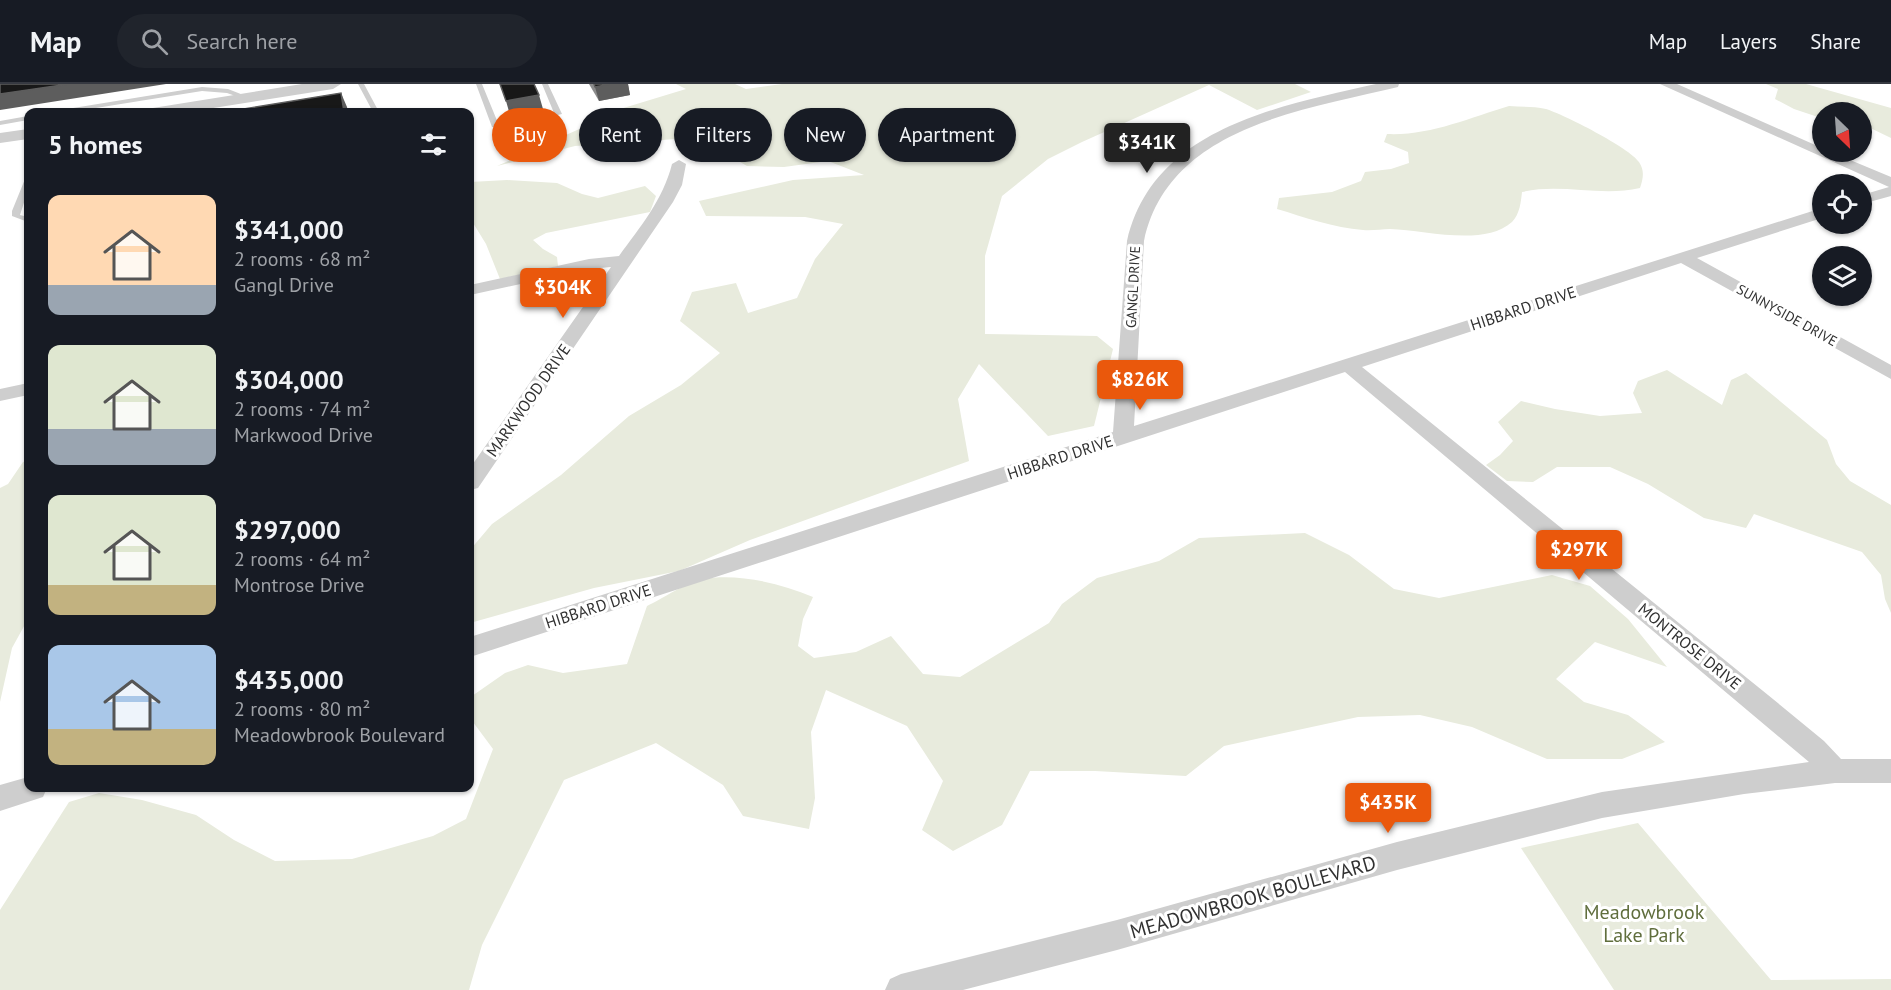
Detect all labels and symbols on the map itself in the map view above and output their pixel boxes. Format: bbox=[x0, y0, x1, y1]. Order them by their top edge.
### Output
north arrow bbox=[1812, 102, 1872, 162]
pin: $341K bbox=[1105, 123, 1189, 174]
street label: GANGL DRIVE bbox=[1122, 246, 1144, 328]
pin: $304K bbox=[521, 268, 605, 319]
street label: SUNNYSIDE DRIVE bbox=[1734, 280, 1840, 350]
street label: HIBBARD DRIVE bbox=[1468, 281, 1578, 335]
street label: MARKWOOD DRIVE bbox=[482, 340, 574, 460]
pin: $826K bbox=[1098, 360, 1182, 411]
street label: HIBBARD DRIVE bbox=[1005, 430, 1115, 484]
pin: $297K bbox=[1537, 530, 1621, 581]
street label: HIBBARD DRIVE bbox=[543, 579, 653, 633]
street label: MONTROSE DRIVE bbox=[1634, 598, 1746, 694]
pin: $435K bbox=[1346, 783, 1430, 834]
street label: MEADOWBROOK BOULEVARD bbox=[1127, 849, 1379, 945]
park label: Meadowbrook Lake Park bbox=[1584, 899, 1705, 948]

